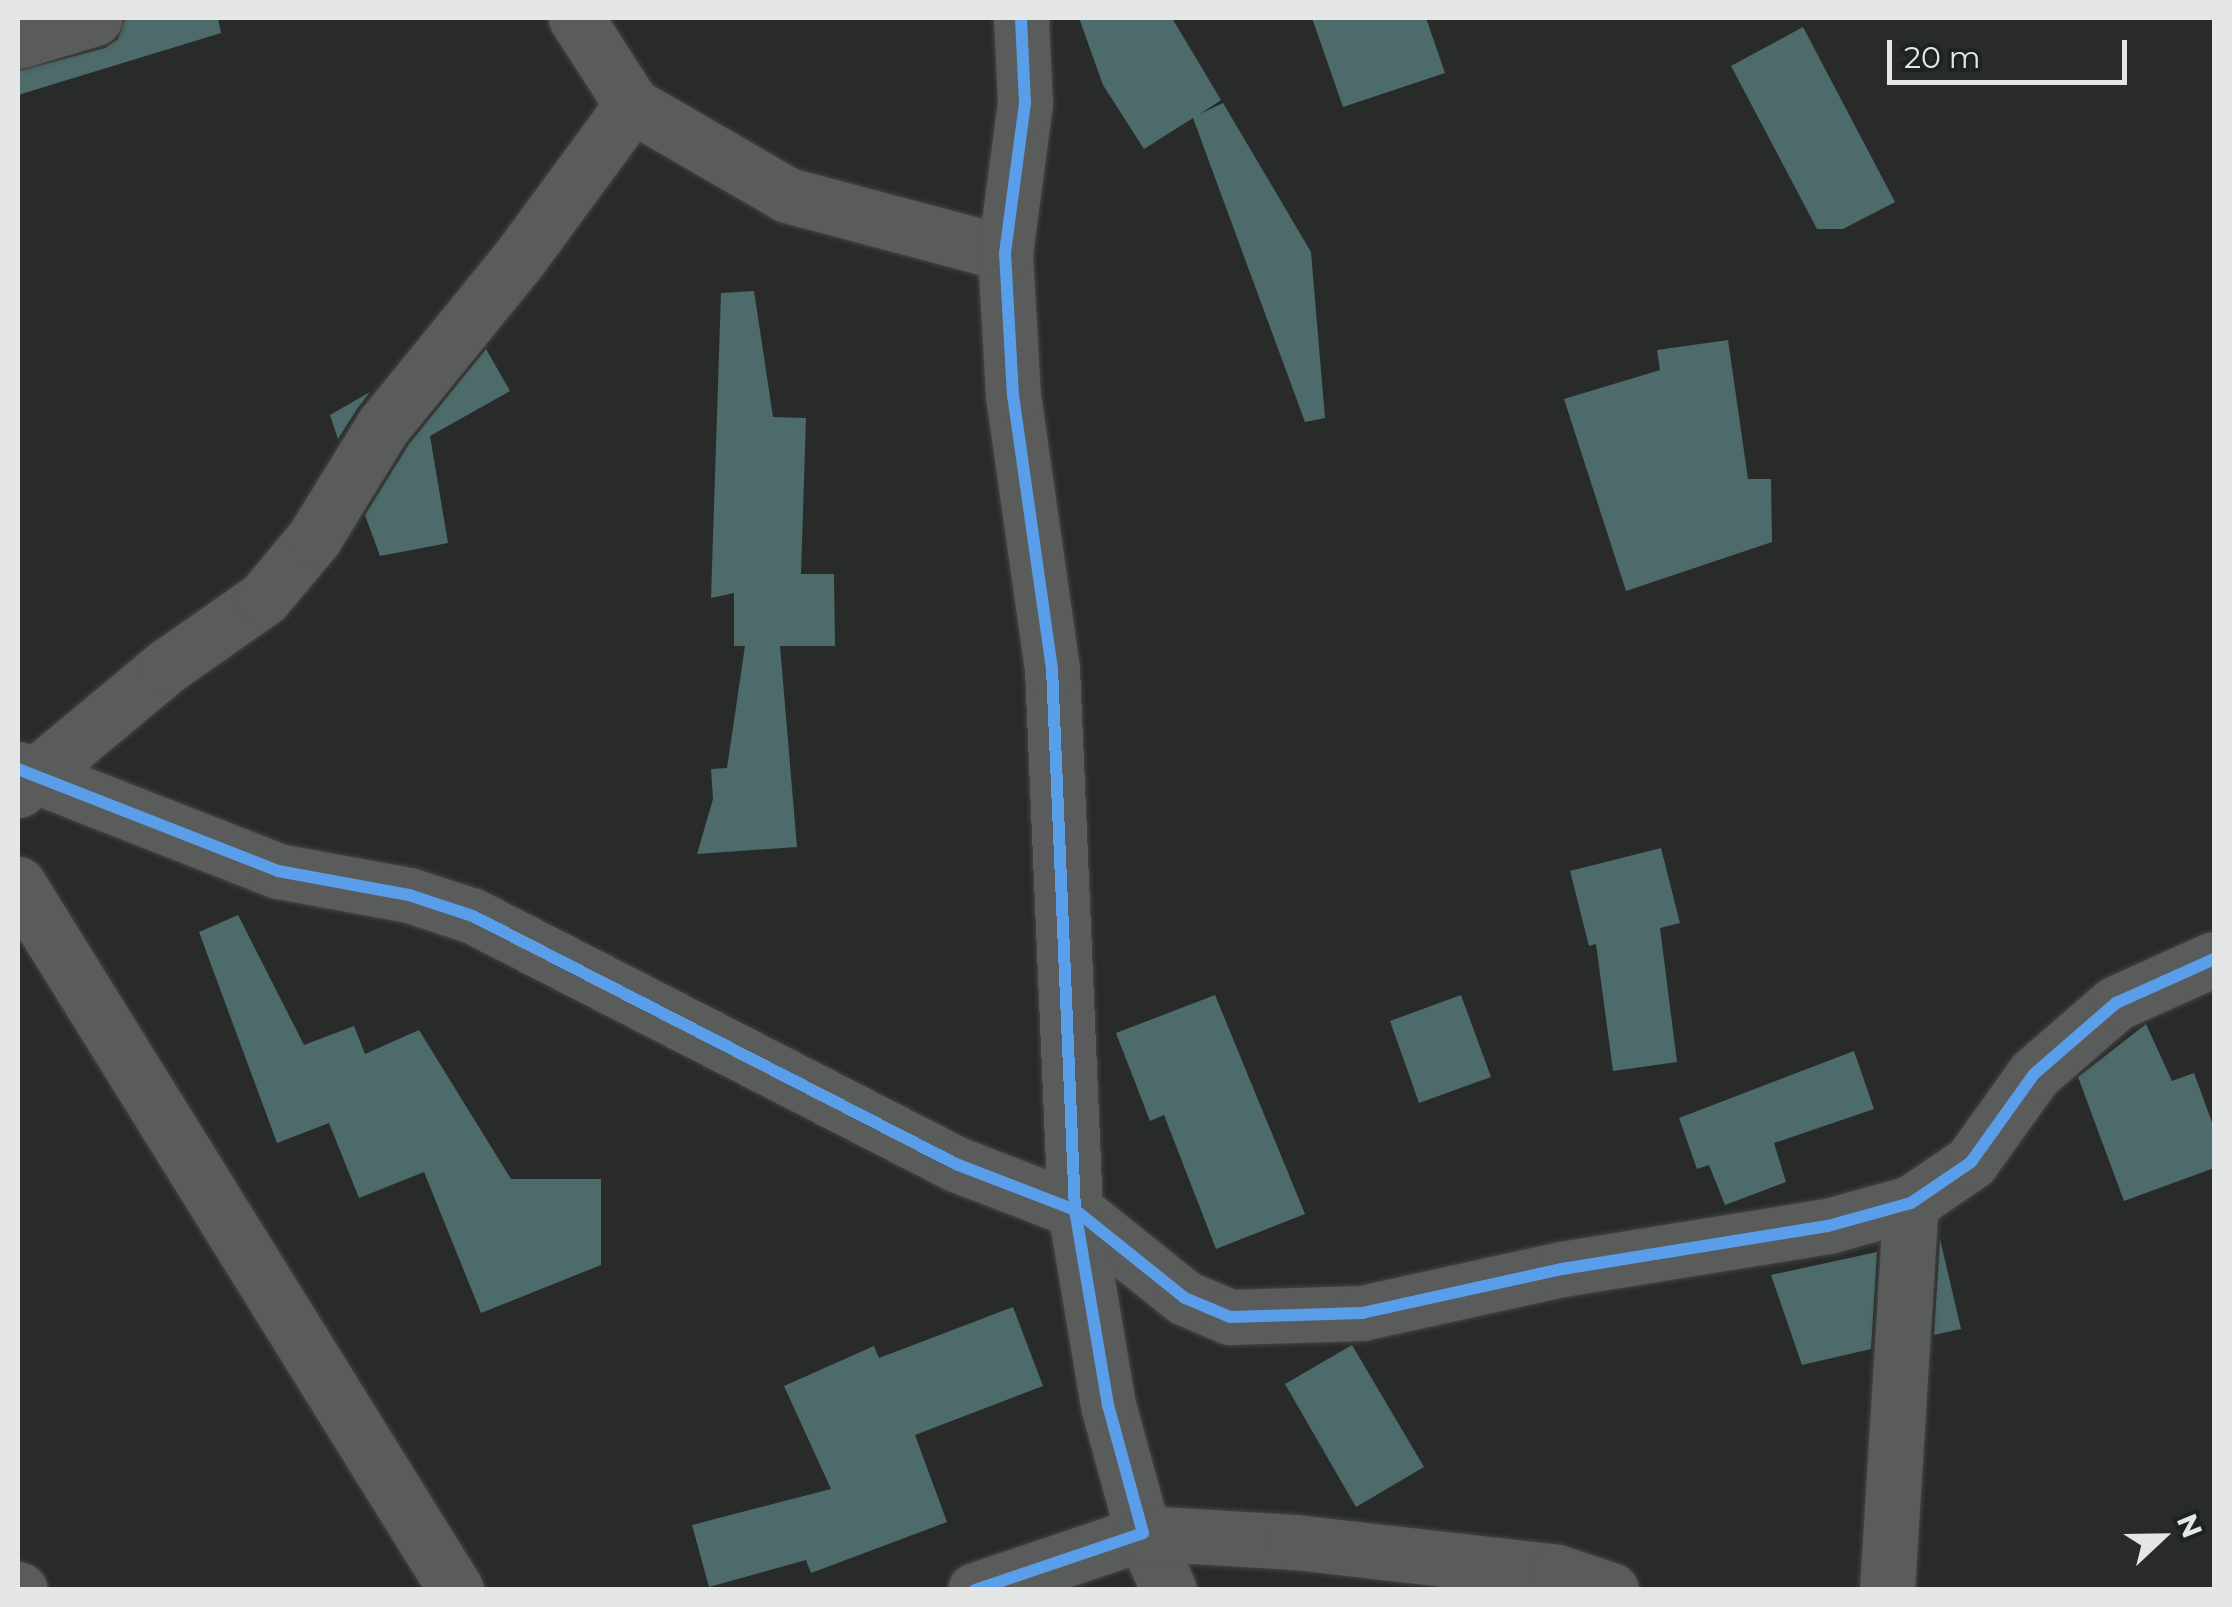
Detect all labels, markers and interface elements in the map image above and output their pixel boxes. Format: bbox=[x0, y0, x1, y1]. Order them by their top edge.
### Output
scale bar bbox=[1892, 20, 2132, 82]
text: 20 m bbox=[1904, 39, 1981, 76]
north arrow bbox=[2112, 1487, 2212, 1587]
text: N bbox=[2170, 1509, 2210, 1543]

